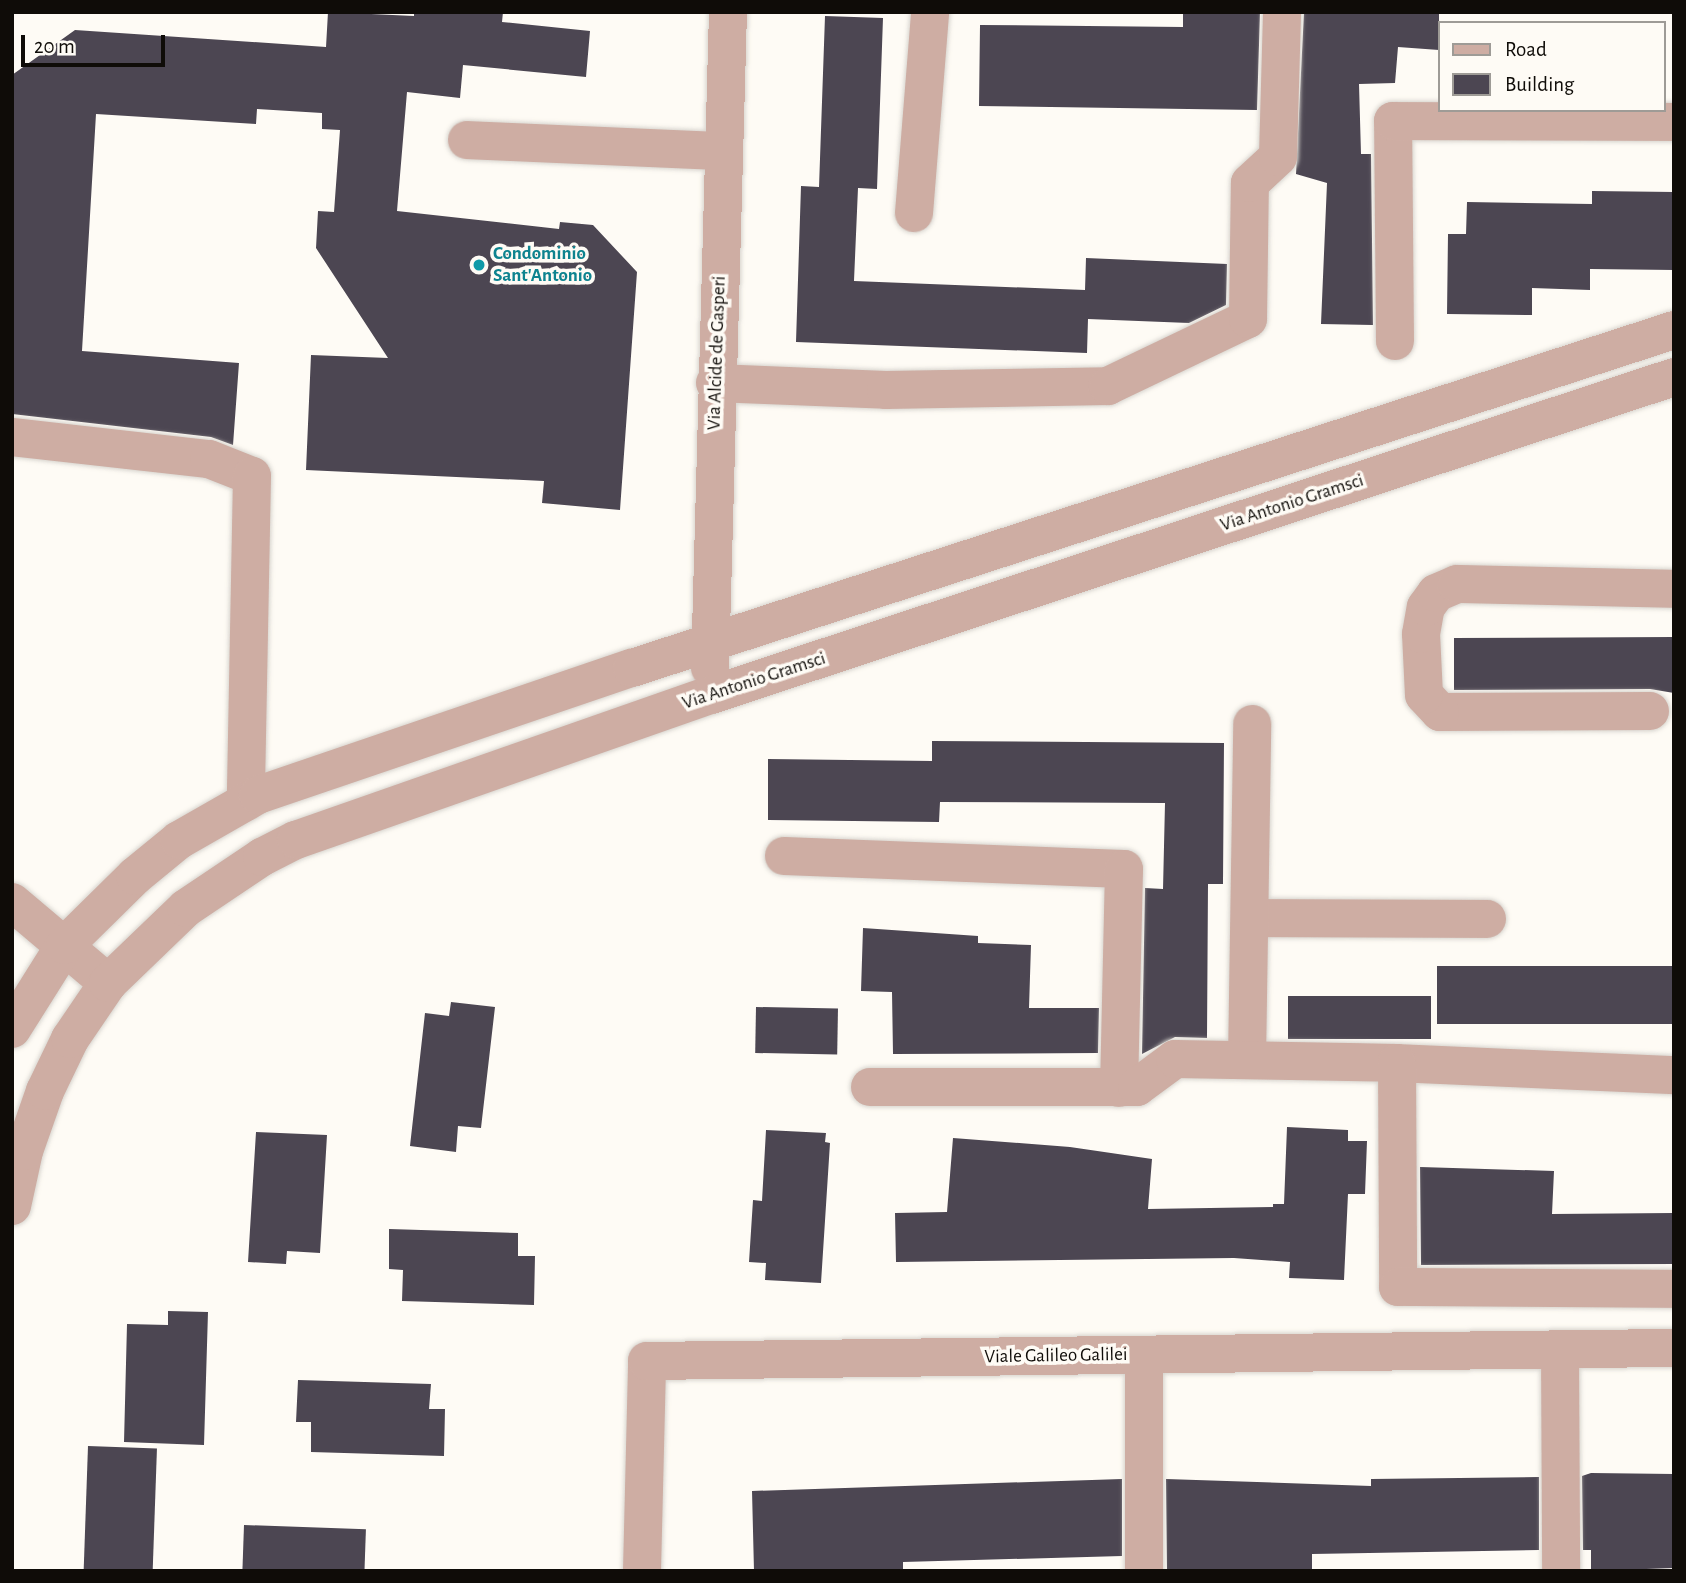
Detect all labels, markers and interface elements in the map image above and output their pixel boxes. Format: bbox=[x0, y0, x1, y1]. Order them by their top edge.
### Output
scale bar bbox=[24, 21, 168, 65]
legend bbox=[1438, 21, 1665, 112]
text: 20 m bbox=[34, 36, 75, 57]
text: Road bbox=[1505, 39, 1547, 60]
text: Building bbox=[1505, 74, 1574, 95]
place label: Condominio Sant'Antonio bbox=[493, 243, 592, 287]
marker: Condominio Sant'Antonio bbox=[471, 257, 487, 273]
street label: Via Alcide de Gasperi bbox=[703, 275, 731, 431]
street label: Via Antonio Gramsci bbox=[1217, 469, 1367, 537]
street label: Via Antonio Gramsci bbox=[679, 647, 829, 715]
street label: Viale Galileo Galilei bbox=[984, 1343, 1128, 1369]

